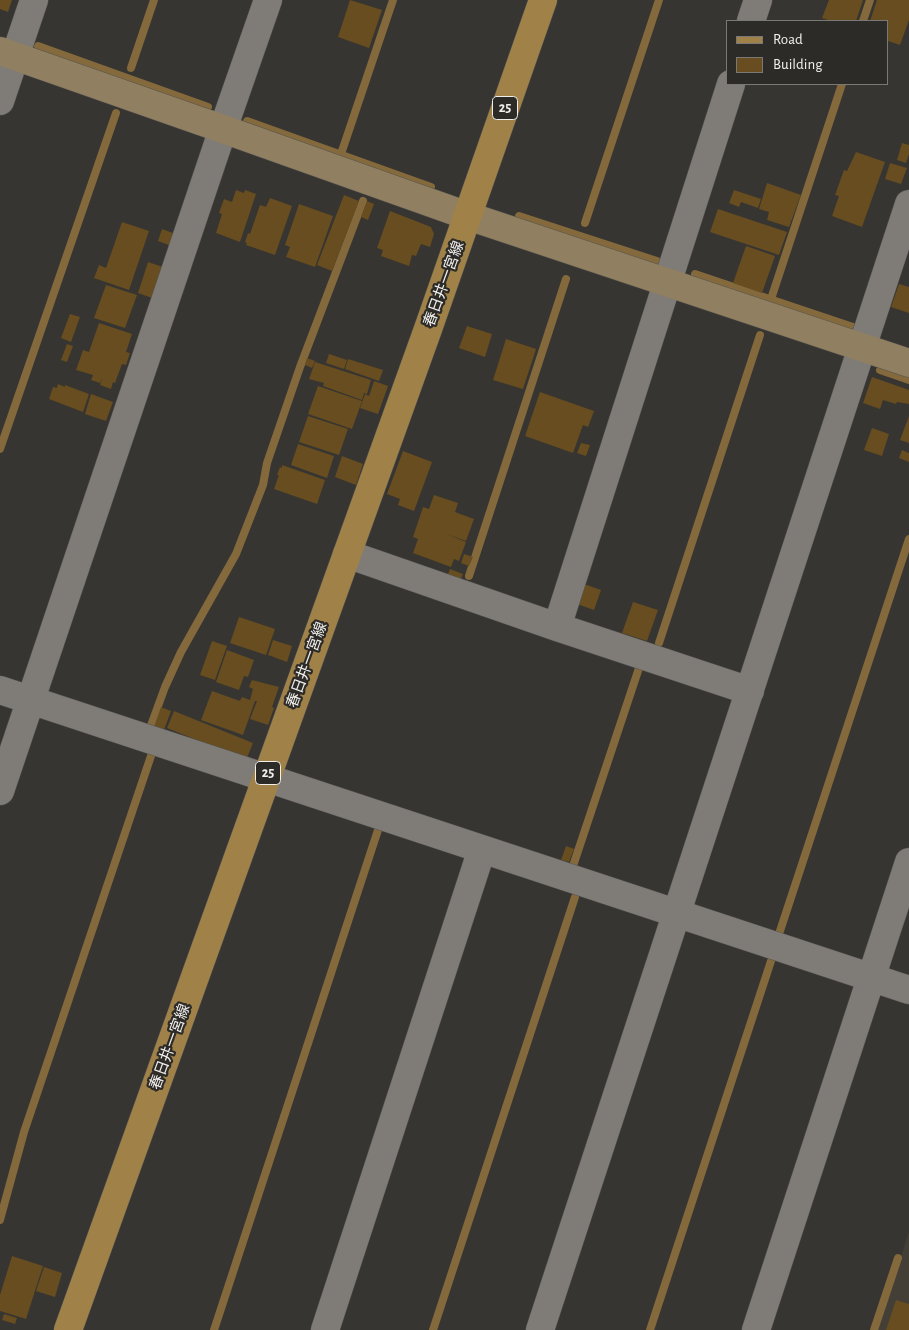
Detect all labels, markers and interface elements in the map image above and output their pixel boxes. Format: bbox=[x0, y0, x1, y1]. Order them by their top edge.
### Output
legend bbox=[726, 20, 889, 85]
text: Road bbox=[773, 32, 803, 47]
text: Building bbox=[773, 57, 823, 72]
road number: 25 bbox=[492, 96, 518, 120]
street label: 春日井一宮線 bbox=[420, 239, 468, 329]
street label: 春日井一宮線 bbox=[283, 620, 331, 710]
road number: 25 bbox=[256, 761, 280, 784]
street label: 春日井一宮線 bbox=[146, 1002, 194, 1092]

